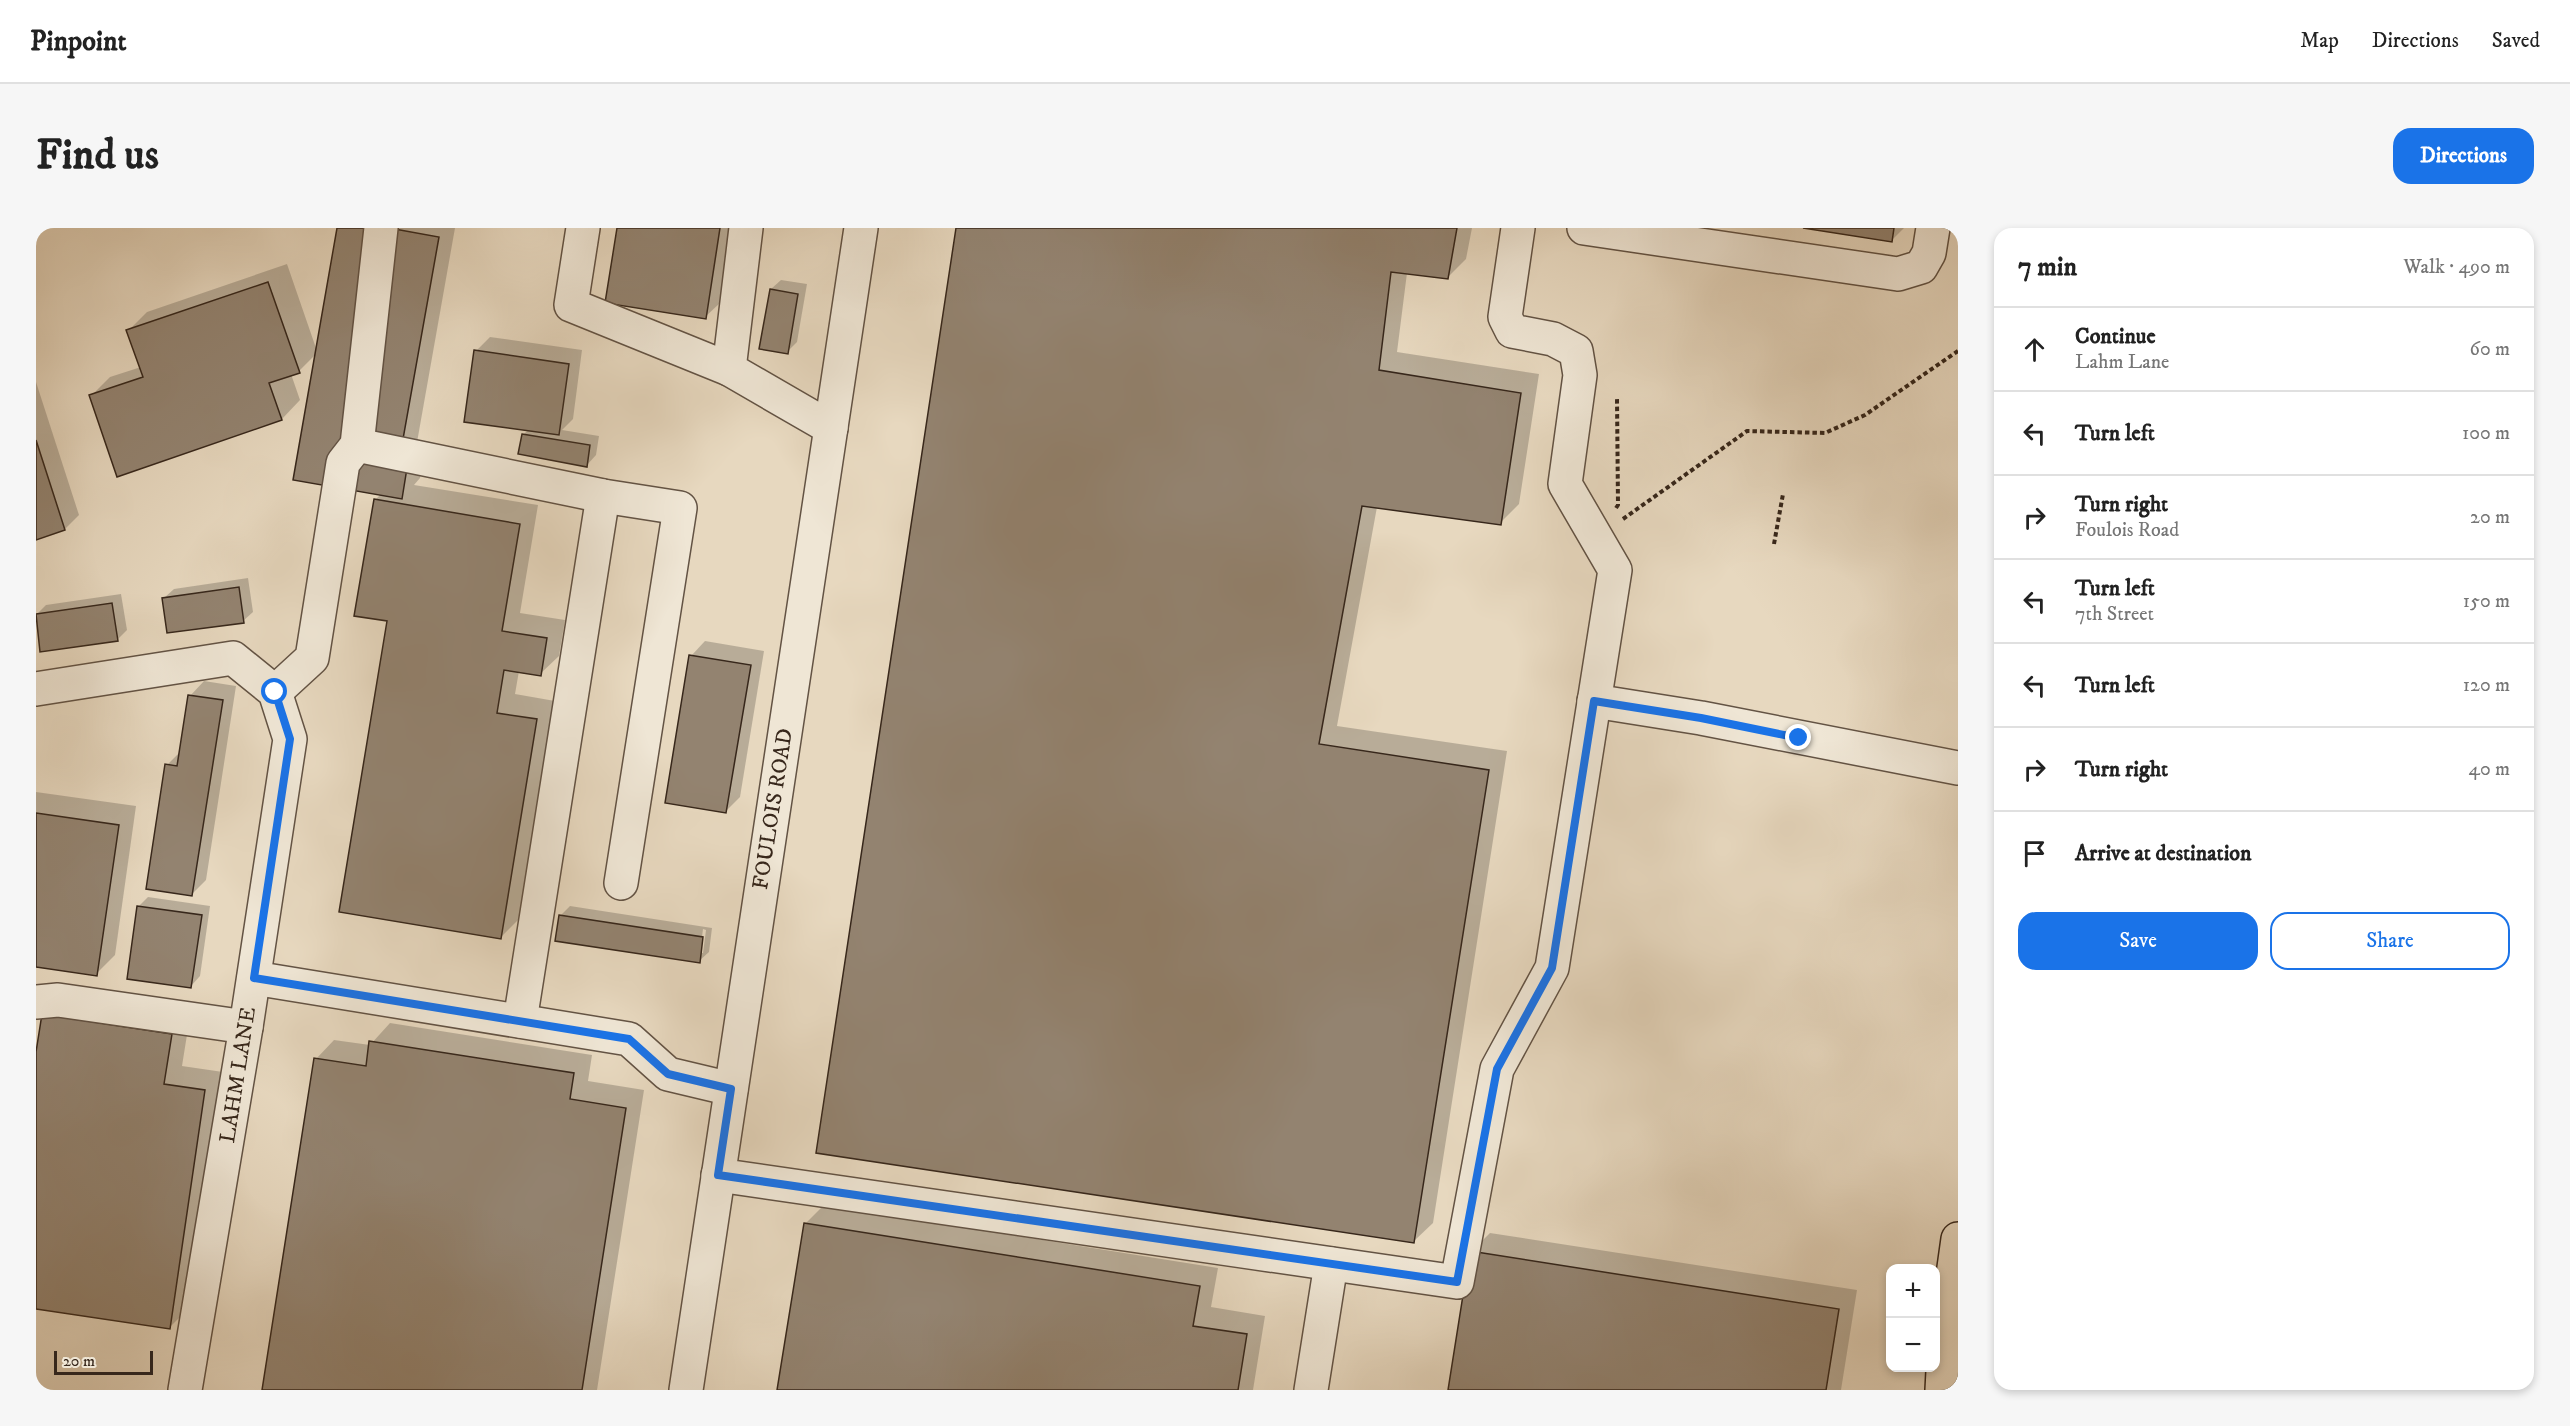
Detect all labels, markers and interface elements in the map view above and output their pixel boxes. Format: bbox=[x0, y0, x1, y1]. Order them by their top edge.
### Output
text: Pinpoint bbox=[30, 24, 126, 59]
text: Map bbox=[2300, 28, 2339, 54]
text: Directions bbox=[2372, 28, 2459, 54]
text: Saved bbox=[2492, 28, 2540, 54]
button: Directions bbox=[2393, 128, 2534, 184]
text: Find us bbox=[36, 130, 159, 182]
text: 7 min bbox=[2018, 251, 2077, 284]
text: Walk · 490 m bbox=[2403, 255, 2510, 280]
text: Continue bbox=[2075, 323, 2156, 350]
icon: ahead bbox=[2018, 333, 2051, 366]
text: 60 m bbox=[2470, 337, 2510, 362]
text: Lahm Lane bbox=[2075, 350, 2169, 375]
icon: left bbox=[2018, 417, 2051, 450]
text: Turn left bbox=[2075, 420, 2155, 447]
text: 100 m bbox=[2462, 421, 2510, 446]
text: Turn right bbox=[2075, 491, 2168, 518]
icon: right bbox=[2018, 501, 2051, 534]
text: 20 m bbox=[2470, 505, 2510, 530]
text: Foulois Road bbox=[2075, 518, 2179, 543]
text: Turn left bbox=[2075, 575, 2155, 602]
icon: left bbox=[2018, 585, 2051, 618]
text: 150 m bbox=[2463, 589, 2510, 614]
text: 7th Street bbox=[2075, 602, 2154, 627]
icon: left bbox=[2018, 669, 2051, 702]
text: Turn left bbox=[2075, 672, 2155, 699]
text: 120 m bbox=[2463, 673, 2510, 698]
route start bbox=[261, 678, 287, 704]
route end bbox=[1785, 724, 1811, 750]
street label: FOULOIS ROAD bbox=[747, 726, 799, 892]
icon: right bbox=[2018, 753, 2051, 786]
text: Turn right bbox=[2075, 756, 2168, 783]
text: 40 m bbox=[2468, 757, 2510, 782]
icon: arrive bbox=[2018, 837, 2051, 870]
text: Arrive at destination bbox=[2075, 840, 2252, 867]
button: Save bbox=[2018, 912, 2258, 970]
button: Share bbox=[2270, 912, 2510, 970]
street label: LAHM LANE bbox=[214, 1005, 262, 1145]
map controls bbox=[1886, 1264, 1940, 1372]
button: + bbox=[1886, 1264, 1940, 1318]
button: − bbox=[1886, 1318, 1940, 1372]
scale bar bbox=[54, 1348, 153, 1376]
text: 20 m bbox=[63, 1351, 95, 1371]

